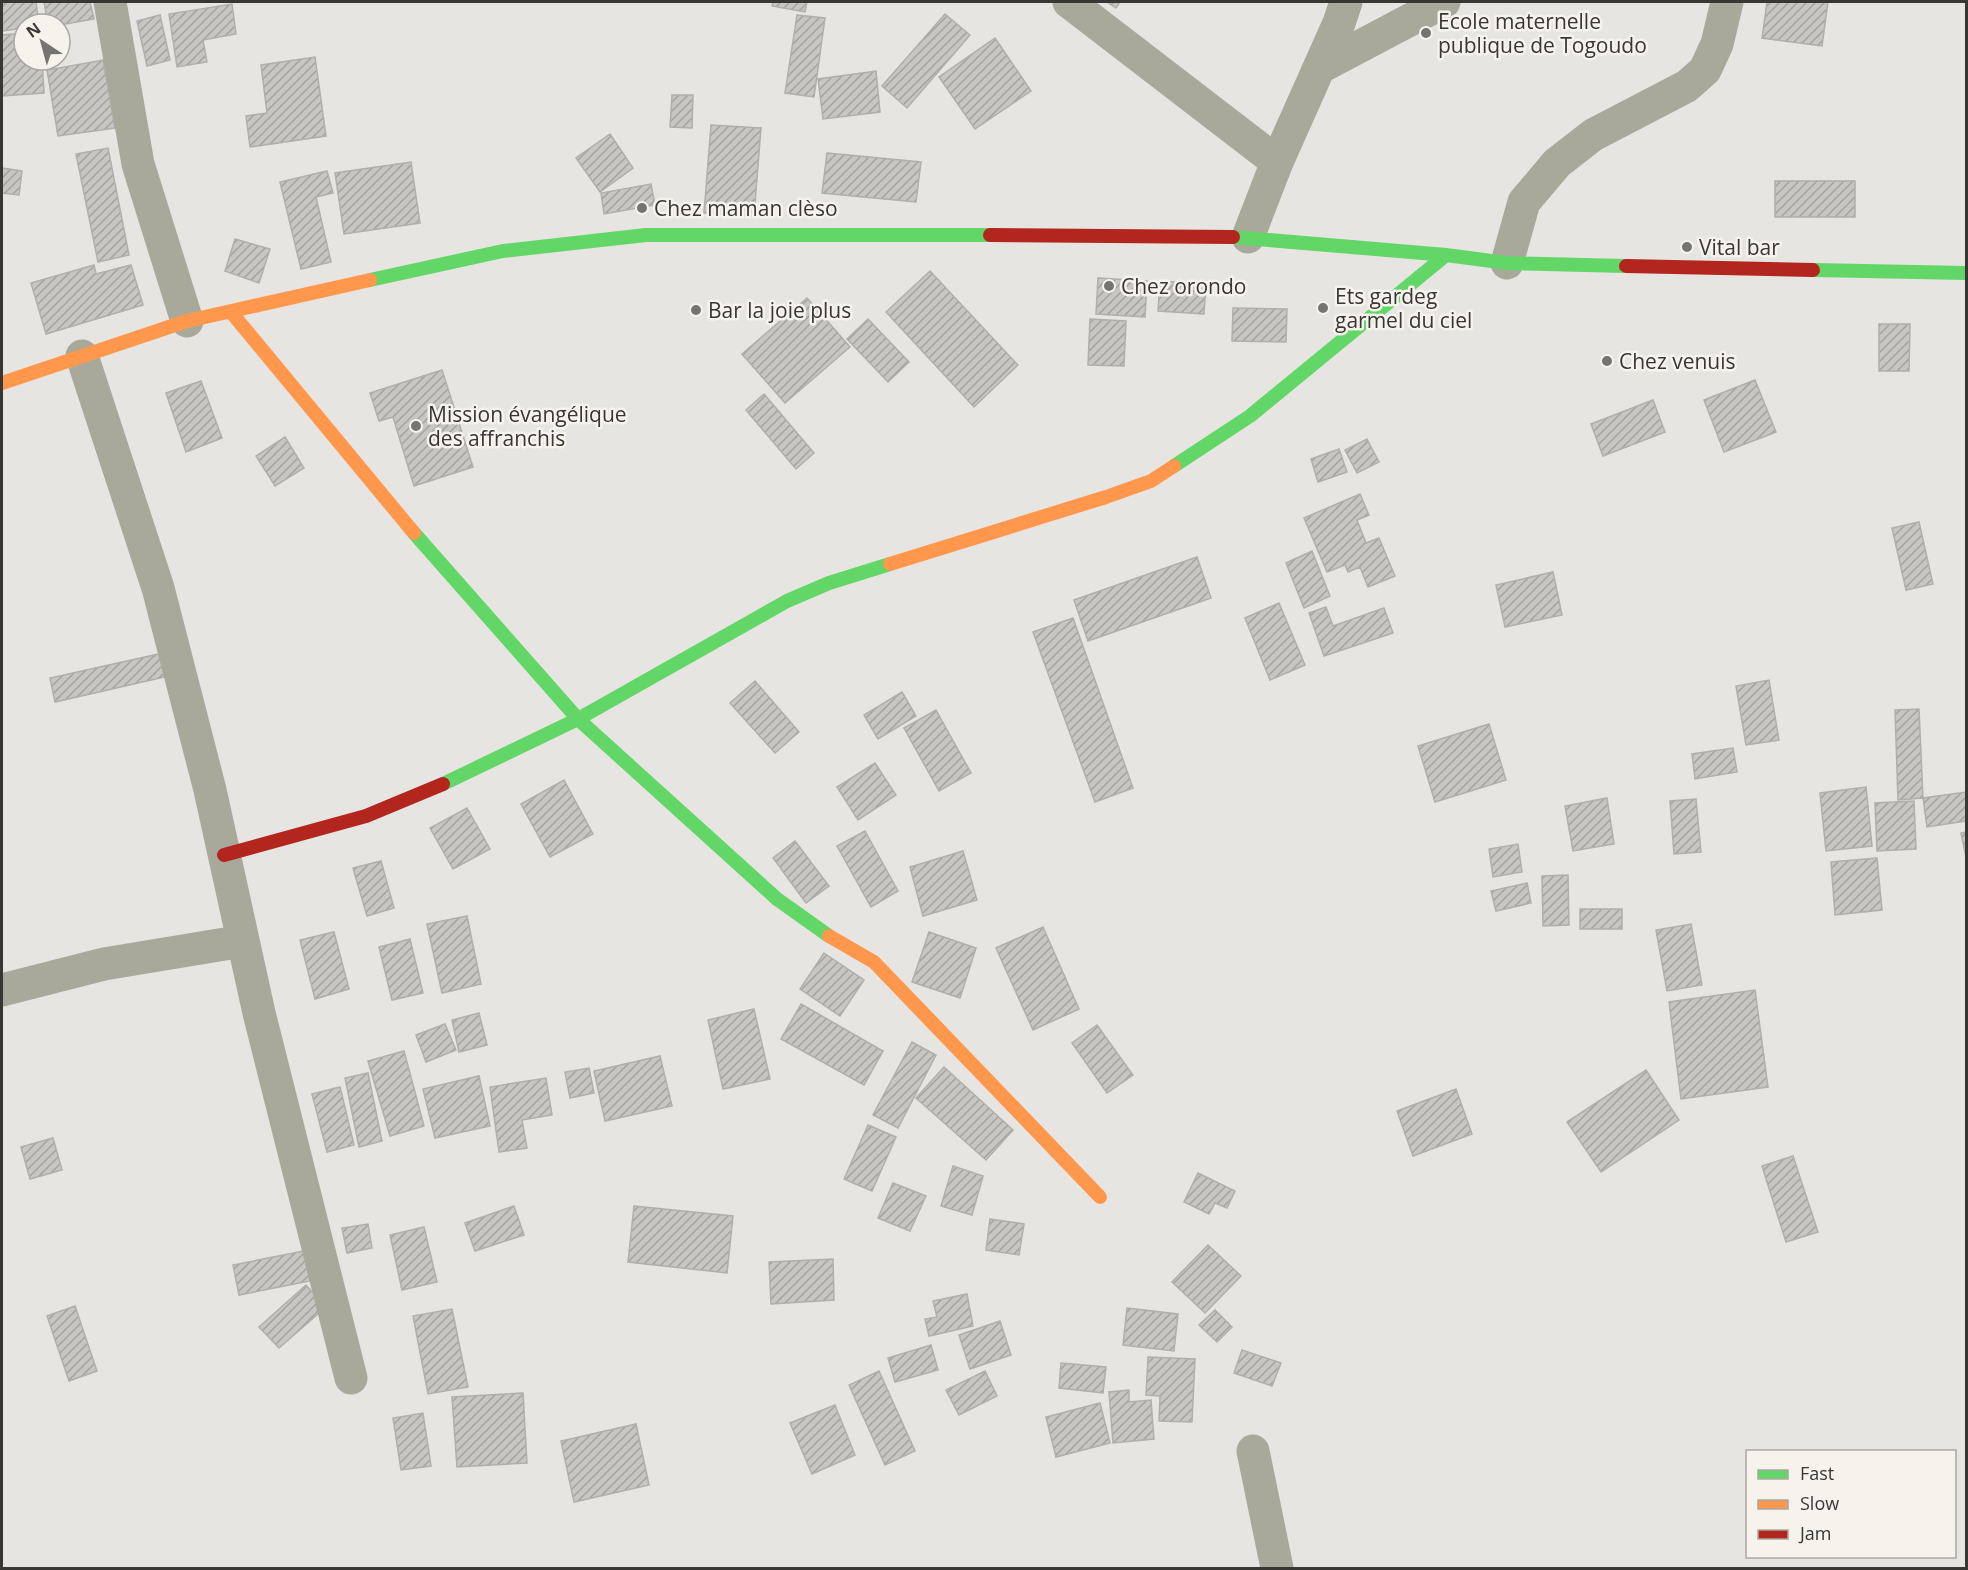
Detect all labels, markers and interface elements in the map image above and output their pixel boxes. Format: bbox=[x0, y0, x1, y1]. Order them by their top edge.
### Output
place label: Ecole maternelle publique de Togoudo bbox=[1438, 7, 1647, 59]
north arrow bbox=[12, 12, 72, 72]
text: N bbox=[21, 17, 45, 43]
marker: Ecole maternelle publique de Togoudo bbox=[1419, 26, 1433, 40]
place label: Chez maman clèso bbox=[654, 194, 838, 222]
marker: Chez maman clèso bbox=[635, 201, 649, 215]
place label: Vital bar bbox=[1699, 233, 1780, 261]
marker: Vital bar bbox=[1680, 240, 1694, 254]
place label: Chez orondo bbox=[1121, 272, 1246, 300]
marker: Chez orondo bbox=[1102, 279, 1116, 293]
place label: Ets gardeg garmel du ciel bbox=[1335, 282, 1472, 334]
place label: Bar la joie plus bbox=[708, 296, 851, 324]
marker: Ets gardeg garmel du ciel bbox=[1316, 301, 1330, 315]
marker: Bar la joie plus bbox=[689, 303, 703, 317]
place label: Chez venuis bbox=[1619, 347, 1736, 375]
marker: Chez venuis bbox=[1600, 354, 1614, 368]
place label: Mission évangélique des affranchis bbox=[428, 400, 627, 452]
marker: Mission évangélique des affranchis bbox=[409, 419, 423, 433]
legend bbox=[1746, 1450, 1956, 1558]
text: Fast bbox=[1800, 1461, 1834, 1485]
text: Slow bbox=[1800, 1491, 1839, 1515]
text: Jam bbox=[1798, 1521, 1832, 1545]

